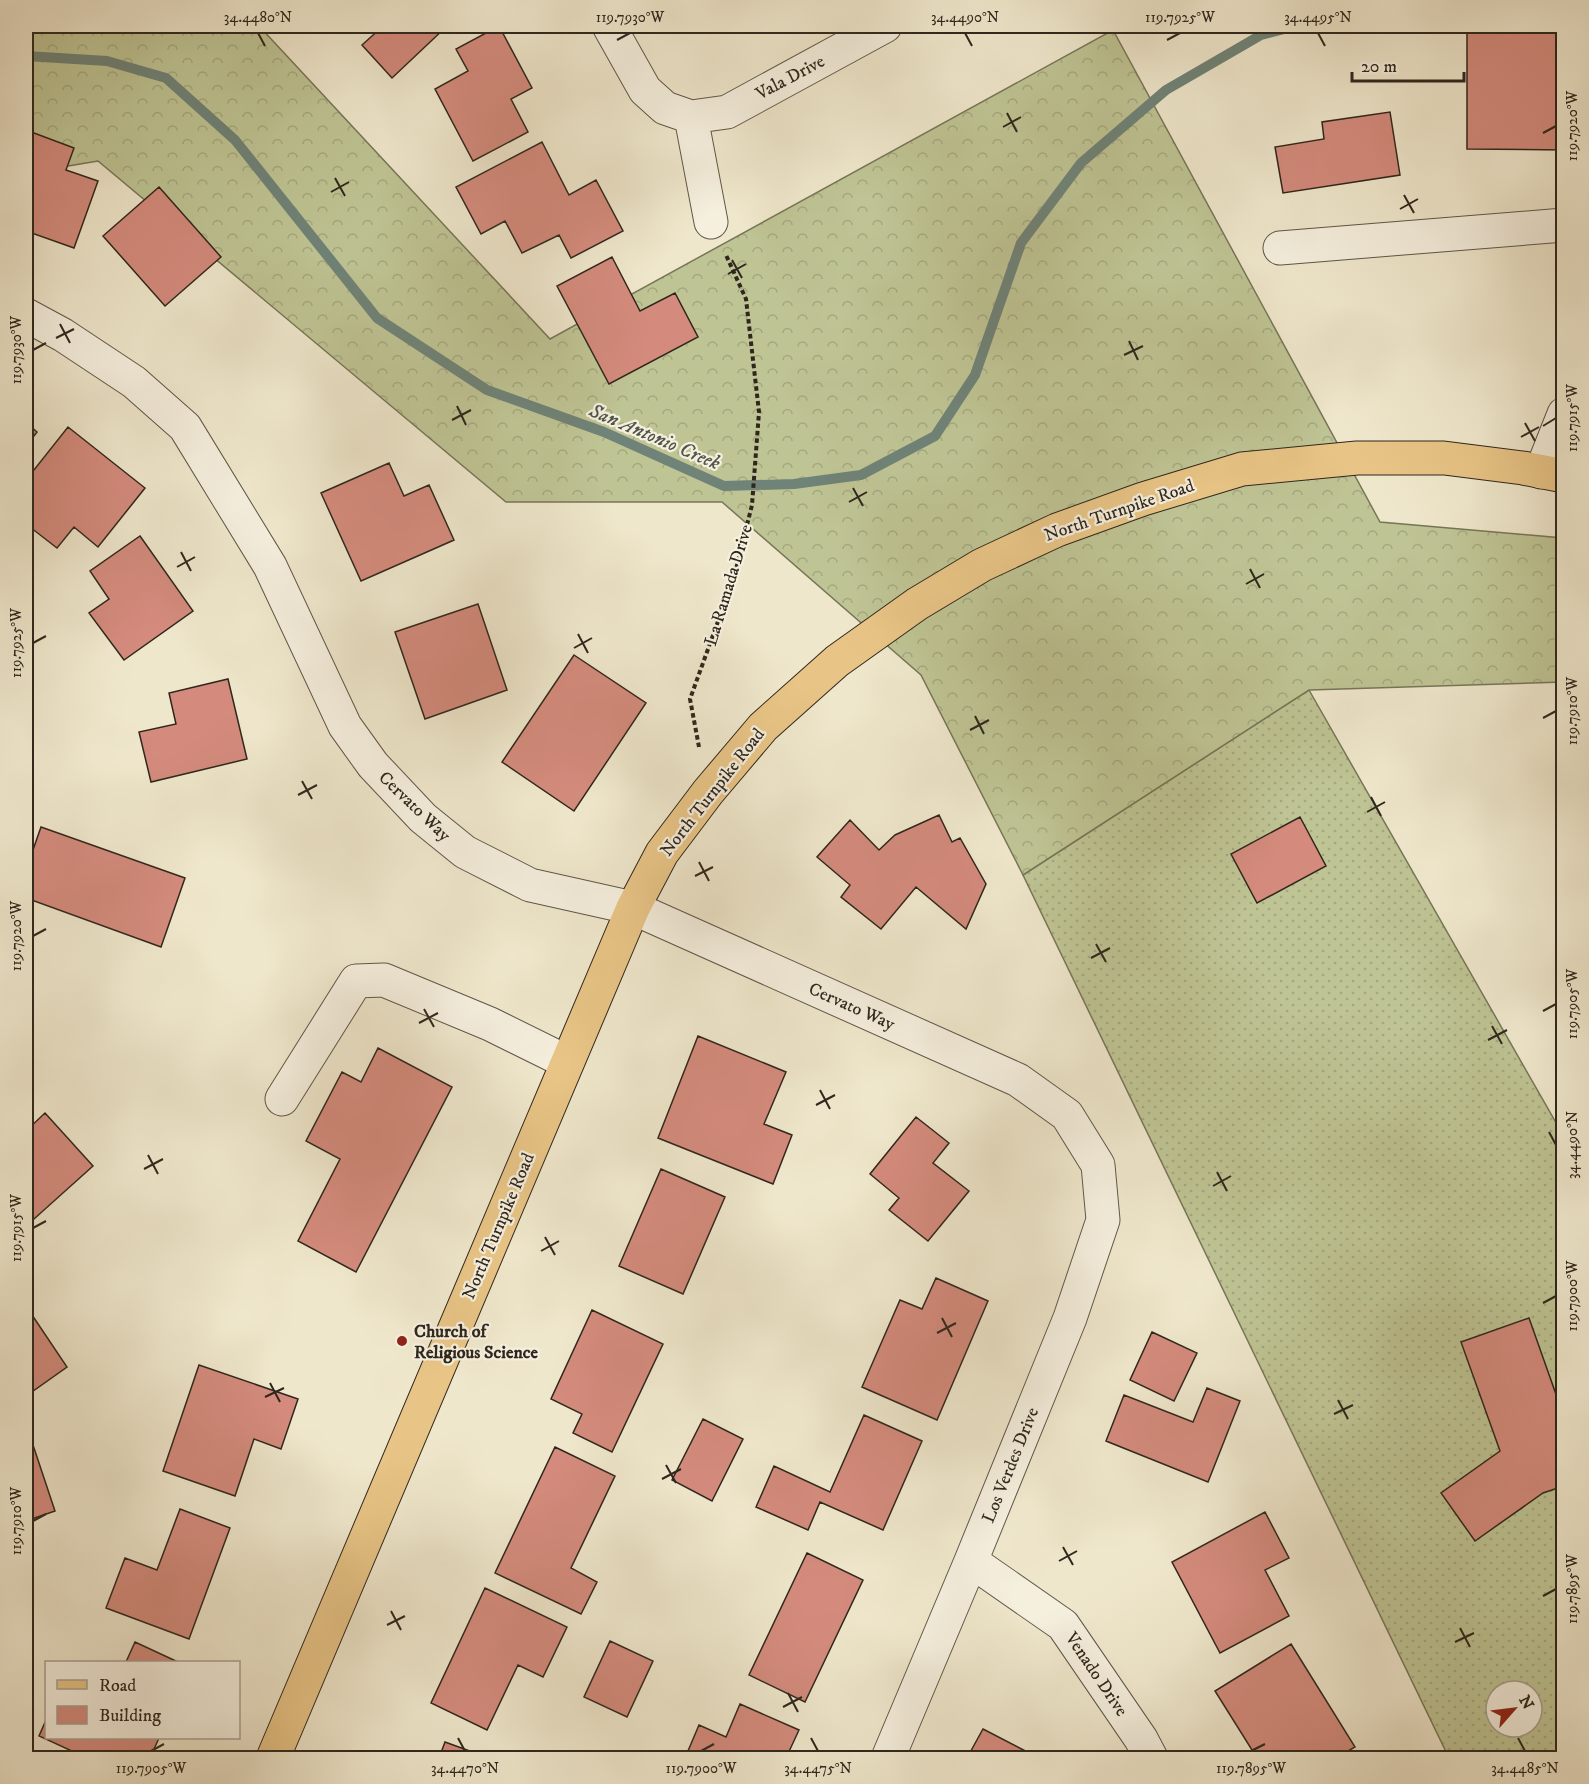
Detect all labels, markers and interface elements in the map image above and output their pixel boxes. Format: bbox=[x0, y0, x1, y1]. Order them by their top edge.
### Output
text: 34.4480°N bbox=[224, 8, 292, 27]
text: 119.7930°W bbox=[596, 8, 665, 27]
text: 34.4490°N bbox=[931, 8, 999, 27]
text: 119.7925°W bbox=[1145, 8, 1215, 27]
text: 34.4495°N bbox=[1284, 8, 1352, 27]
scale bar bbox=[1352, 45, 1464, 83]
street label: Vala Drive bbox=[751, 51, 829, 106]
text: 20 m bbox=[1361, 56, 1397, 78]
text: 119.7920°W bbox=[1563, 90, 1582, 161]
text: 119.7930°W bbox=[7, 315, 26, 384]
text: 119.7915°W bbox=[1563, 384, 1582, 452]
water label: San Antonio Creek bbox=[584, 398, 724, 476]
street label: North Turnpike Road bbox=[1042, 475, 1197, 547]
street label: La Ramada Drive bbox=[700, 522, 758, 649]
text: 119.7925°W bbox=[7, 608, 26, 678]
text: 119.7910°W bbox=[1563, 676, 1582, 745]
street label: North Turnpike Road bbox=[656, 724, 770, 861]
street label: Cervato Way bbox=[374, 767, 455, 847]
text: 119.7920°W bbox=[7, 900, 26, 971]
text: 119.7905°W bbox=[1563, 968, 1582, 1039]
street label: Cervato Way bbox=[805, 978, 898, 1036]
text: 34.4490°N bbox=[1563, 1111, 1582, 1179]
street label: North Turnpike Road bbox=[458, 1150, 540, 1303]
text: 119.7915°W bbox=[7, 1194, 26, 1262]
text: 119.7900°W bbox=[1563, 1260, 1582, 1332]
place label: Church of Religious Science bbox=[414, 1321, 538, 1364]
marker: Church of Religious Science bbox=[395, 1334, 409, 1348]
street label: Los Verdes Drive bbox=[978, 1404, 1044, 1526]
text: 119.7910°W bbox=[7, 1486, 26, 1555]
text: 119.7895°W bbox=[1563, 1554, 1582, 1624]
street label: Venado Drive bbox=[1059, 1628, 1132, 1721]
legend bbox=[45, 1661, 240, 1739]
text: Road bbox=[99, 1675, 136, 1697]
north arrow bbox=[1484, 1679, 1544, 1739]
text: N bbox=[1514, 1692, 1538, 1713]
text: Building bbox=[99, 1705, 161, 1727]
text: 119.7905°W bbox=[116, 1759, 187, 1778]
text: 34.4470°N bbox=[431, 1759, 499, 1778]
text: 119.7900°W bbox=[665, 1759, 737, 1778]
text: 34.4475°N bbox=[784, 1759, 852, 1778]
text: 119.7895°W bbox=[1216, 1759, 1286, 1778]
text: 34.4485°N bbox=[1491, 1759, 1559, 1778]

